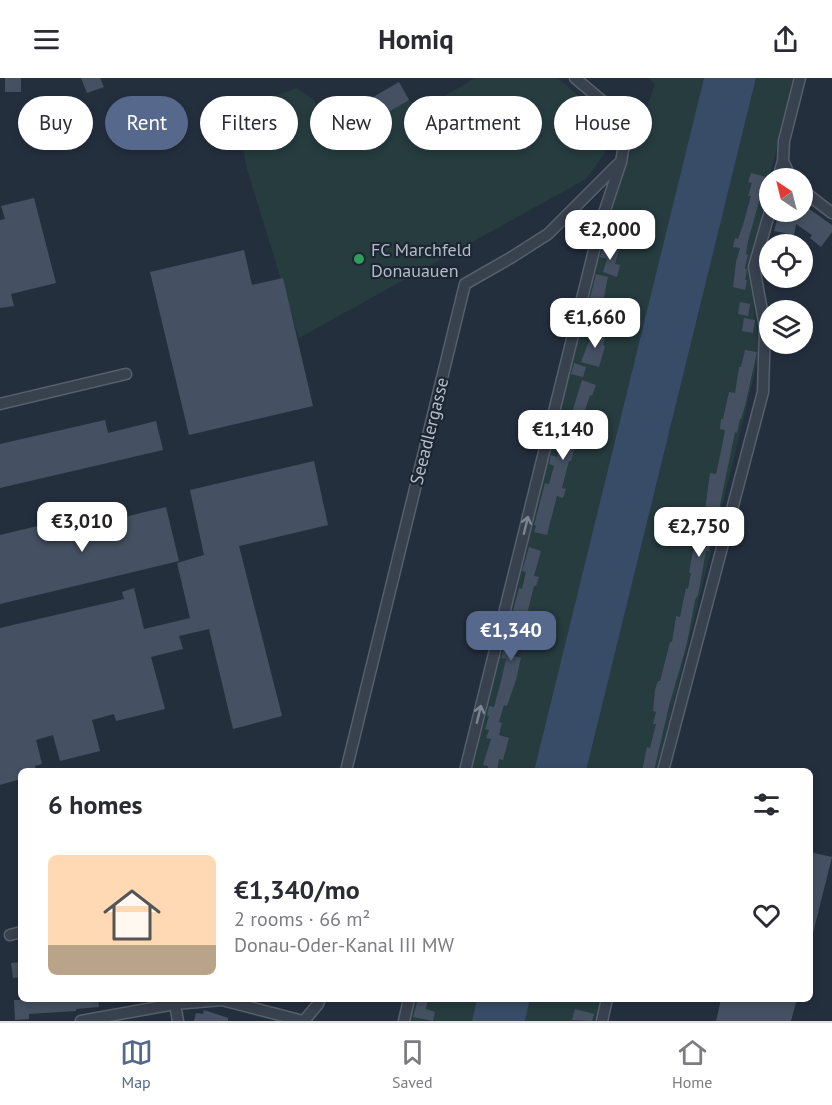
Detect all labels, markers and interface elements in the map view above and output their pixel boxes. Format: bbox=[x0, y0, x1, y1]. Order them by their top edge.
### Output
text: Homiq bbox=[378, 22, 454, 56]
icon: menu bbox=[30, 23, 63, 56]
icon: share bbox=[769, 23, 802, 56]
chip: Buy bbox=[18, 96, 93, 150]
chip: Rent bbox=[105, 96, 188, 150]
chip: Filters bbox=[200, 96, 298, 150]
chip: New bbox=[310, 96, 392, 150]
chip: Apartment bbox=[404, 96, 542, 150]
chip: House bbox=[554, 96, 652, 150]
north arrow bbox=[759, 168, 813, 222]
map controls bbox=[759, 168, 813, 354]
pin: €2,000 bbox=[561, 210, 659, 261]
text: €2,000 bbox=[579, 216, 641, 242]
button: locate bbox=[759, 234, 813, 288]
place label: FC Marchfeld Donauauen bbox=[371, 238, 472, 282]
marker: FC Marchfeld Donauauen bbox=[352, 252, 366, 266]
pin: €1,660 bbox=[546, 298, 644, 349]
button: layers bbox=[759, 300, 813, 354]
text: €1,660 bbox=[564, 304, 626, 330]
street label: Seeadlergasse bbox=[405, 375, 453, 487]
pin: €1,140 bbox=[514, 410, 612, 461]
text: €1,140 bbox=[532, 416, 594, 442]
pin: €3,010 bbox=[33, 502, 131, 553]
pin: €2,750 bbox=[650, 507, 748, 558]
text: €3,010 bbox=[51, 508, 113, 534]
text: €2,750 bbox=[668, 513, 730, 539]
one-way arrow bbox=[521, 516, 533, 535]
pin: €1,340 bbox=[462, 611, 560, 662]
text: €1,340 bbox=[480, 617, 542, 643]
one-way arrow bbox=[474, 705, 486, 724]
text: 6 homes bbox=[48, 788, 143, 821]
icon: filters bbox=[750, 788, 783, 821]
text: €1,340/mo bbox=[234, 873, 360, 906]
icon: home bbox=[96, 879, 168, 951]
icon: heart bbox=[750, 899, 783, 932]
text: 2 rooms · 66 m² bbox=[234, 906, 370, 932]
text: Donau-Oder-Kanal III MW bbox=[234, 932, 454, 958]
tab: Map bbox=[120, 1036, 153, 1092]
tab: Saved bbox=[392, 1036, 433, 1092]
tab: Home bbox=[672, 1036, 712, 1092]

